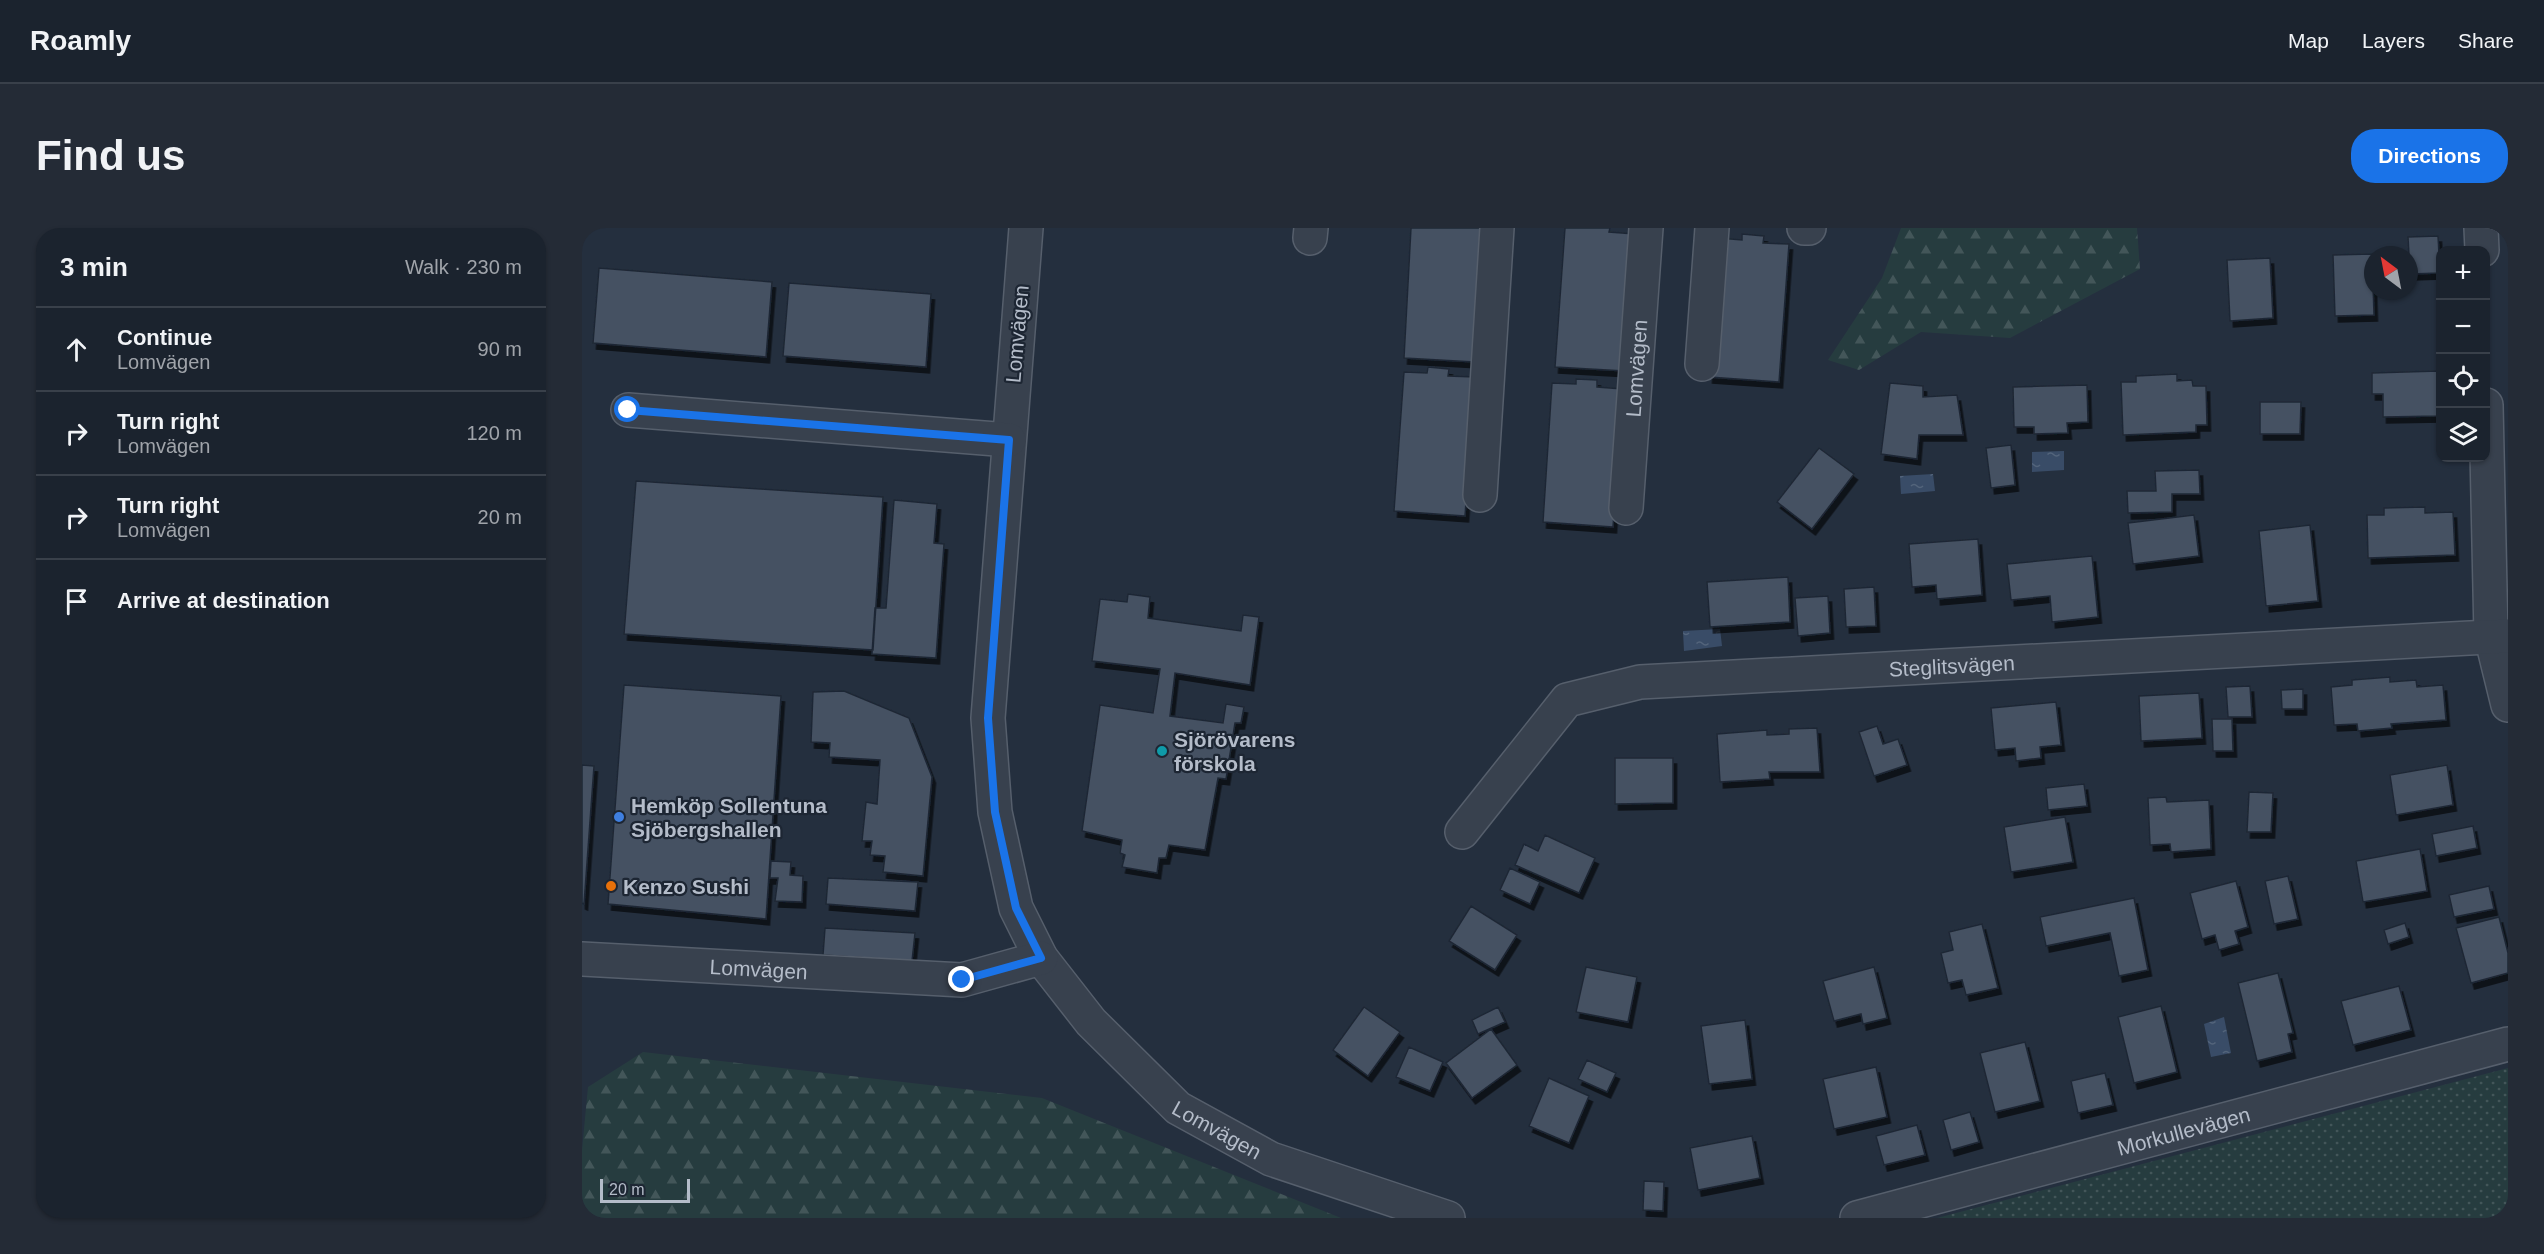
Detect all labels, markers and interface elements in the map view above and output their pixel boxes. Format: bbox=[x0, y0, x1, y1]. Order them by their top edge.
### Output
text: Roamly bbox=[30, 25, 131, 56]
text: Map bbox=[2288, 29, 2329, 52]
text: Layers bbox=[2362, 29, 2425, 52]
text: Share bbox=[2458, 29, 2514, 52]
button: Directions bbox=[2351, 129, 2508, 183]
text: Find us bbox=[36, 132, 185, 179]
north arrow bbox=[2364, 246, 2418, 300]
map controls bbox=[2436, 246, 2490, 462]
button: + bbox=[2436, 246, 2490, 300]
text: 3 min bbox=[60, 252, 128, 282]
text: Walk · 230 m bbox=[405, 256, 522, 278]
street label: Lomvägen bbox=[1001, 284, 1033, 384]
button: − bbox=[2436, 300, 2490, 354]
street label: Lomvägen bbox=[1621, 319, 1651, 418]
text: Continue bbox=[117, 325, 212, 350]
icon: ahead bbox=[60, 333, 93, 366]
text: 90 m bbox=[478, 338, 522, 360]
text: Lomvägen bbox=[117, 351, 210, 373]
button: locate bbox=[2436, 354, 2490, 408]
route start bbox=[614, 396, 640, 422]
button: layers bbox=[2436, 408, 2490, 462]
text: Turn right bbox=[117, 409, 219, 434]
icon: right bbox=[60, 417, 93, 450]
text: 120 m bbox=[466, 422, 522, 444]
text: Lomvägen bbox=[117, 435, 210, 457]
text: Turn right bbox=[117, 493, 219, 518]
icon: right bbox=[60, 501, 93, 534]
text: 20 m bbox=[478, 506, 522, 528]
text: Lomvägen bbox=[117, 519, 210, 541]
icon: arrive bbox=[60, 585, 93, 618]
text: Arrive at destination bbox=[117, 588, 330, 613]
street label: Steglitsvägen bbox=[1888, 651, 2015, 680]
place label: Sjörövarens förskola bbox=[1174, 728, 1295, 775]
marker: Sjörövarens förskola bbox=[1155, 744, 1169, 758]
place label: Hemköp Sollentuna Sjöbergshallen bbox=[631, 794, 827, 841]
marker: Hemköp Sollentuna Sjöbergshallen bbox=[612, 810, 626, 824]
place label: Kenzo Sushi bbox=[623, 875, 749, 898]
marker: Kenzo Sushi bbox=[604, 879, 618, 893]
street label: Lomvägen bbox=[709, 955, 808, 983]
route end bbox=[948, 966, 974, 992]
street label: Lomvägen bbox=[1169, 1096, 1266, 1163]
street label: Morkullevägen bbox=[2115, 1102, 2253, 1159]
scale bar bbox=[600, 1176, 690, 1204]
text: 20 m bbox=[609, 1181, 645, 1198]

